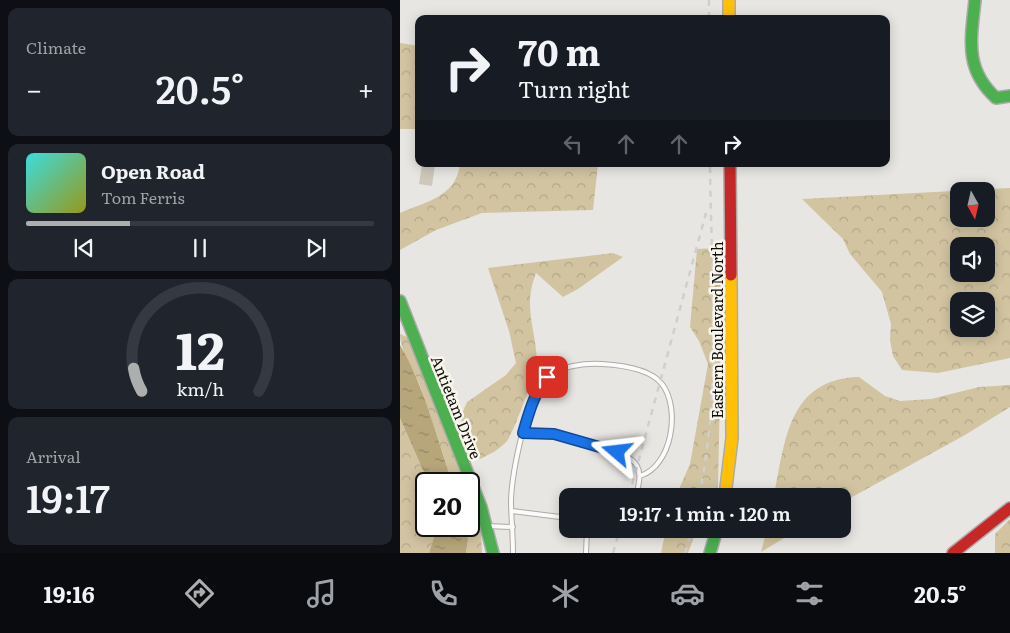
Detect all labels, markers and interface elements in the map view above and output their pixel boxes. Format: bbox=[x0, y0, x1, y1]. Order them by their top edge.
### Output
text: 70 m bbox=[518, 25, 600, 77]
text: Climate bbox=[26, 35, 86, 59]
icon: right bbox=[435, 35, 500, 100]
text: 20.5° bbox=[156, 59, 244, 116]
text: − bbox=[26, 67, 42, 109]
text: + bbox=[358, 67, 374, 109]
text: Turn right bbox=[518, 72, 630, 105]
icon: left bbox=[559, 130, 587, 158]
icon: ahead bbox=[612, 130, 640, 158]
icon: ahead bbox=[665, 130, 693, 158]
icon: right bbox=[718, 130, 746, 158]
text: Open Road bbox=[101, 157, 205, 185]
north arrow bbox=[950, 182, 995, 228]
map controls bbox=[950, 182, 995, 337]
text: Tom Ferris bbox=[101, 185, 185, 209]
icon: previous bbox=[70, 234, 98, 262]
icon: pause bbox=[186, 234, 214, 262]
icon: next bbox=[302, 234, 330, 262]
button: sound bbox=[950, 237, 995, 282]
street label: Eastern Boulevard North bbox=[705, 241, 728, 419]
button: layers bbox=[950, 292, 995, 337]
text: 12 bbox=[175, 309, 225, 386]
street label: Antietam Drive bbox=[426, 352, 488, 462]
pin bbox=[526, 356, 568, 398]
icon: arrive bbox=[533, 363, 561, 391]
text: km/h bbox=[176, 375, 224, 402]
position arrow bbox=[590, 425, 642, 477]
text: Arrival bbox=[26, 444, 81, 468]
text: 19:17 bbox=[26, 468, 110, 525]
speed limit sign: 20 bbox=[415, 472, 480, 537]
text: 19:17 · 1 min · 120 m bbox=[619, 499, 791, 527]
icon: directions bbox=[182, 576, 217, 611]
icon: music bbox=[304, 576, 339, 611]
icon: phone bbox=[426, 576, 461, 611]
icon: climate bbox=[548, 576, 583, 611]
icon: car bbox=[670, 576, 705, 611]
icon: filters bbox=[792, 576, 827, 611]
text: 19:16 bbox=[44, 577, 95, 610]
text: 20.5° bbox=[914, 577, 966, 610]

